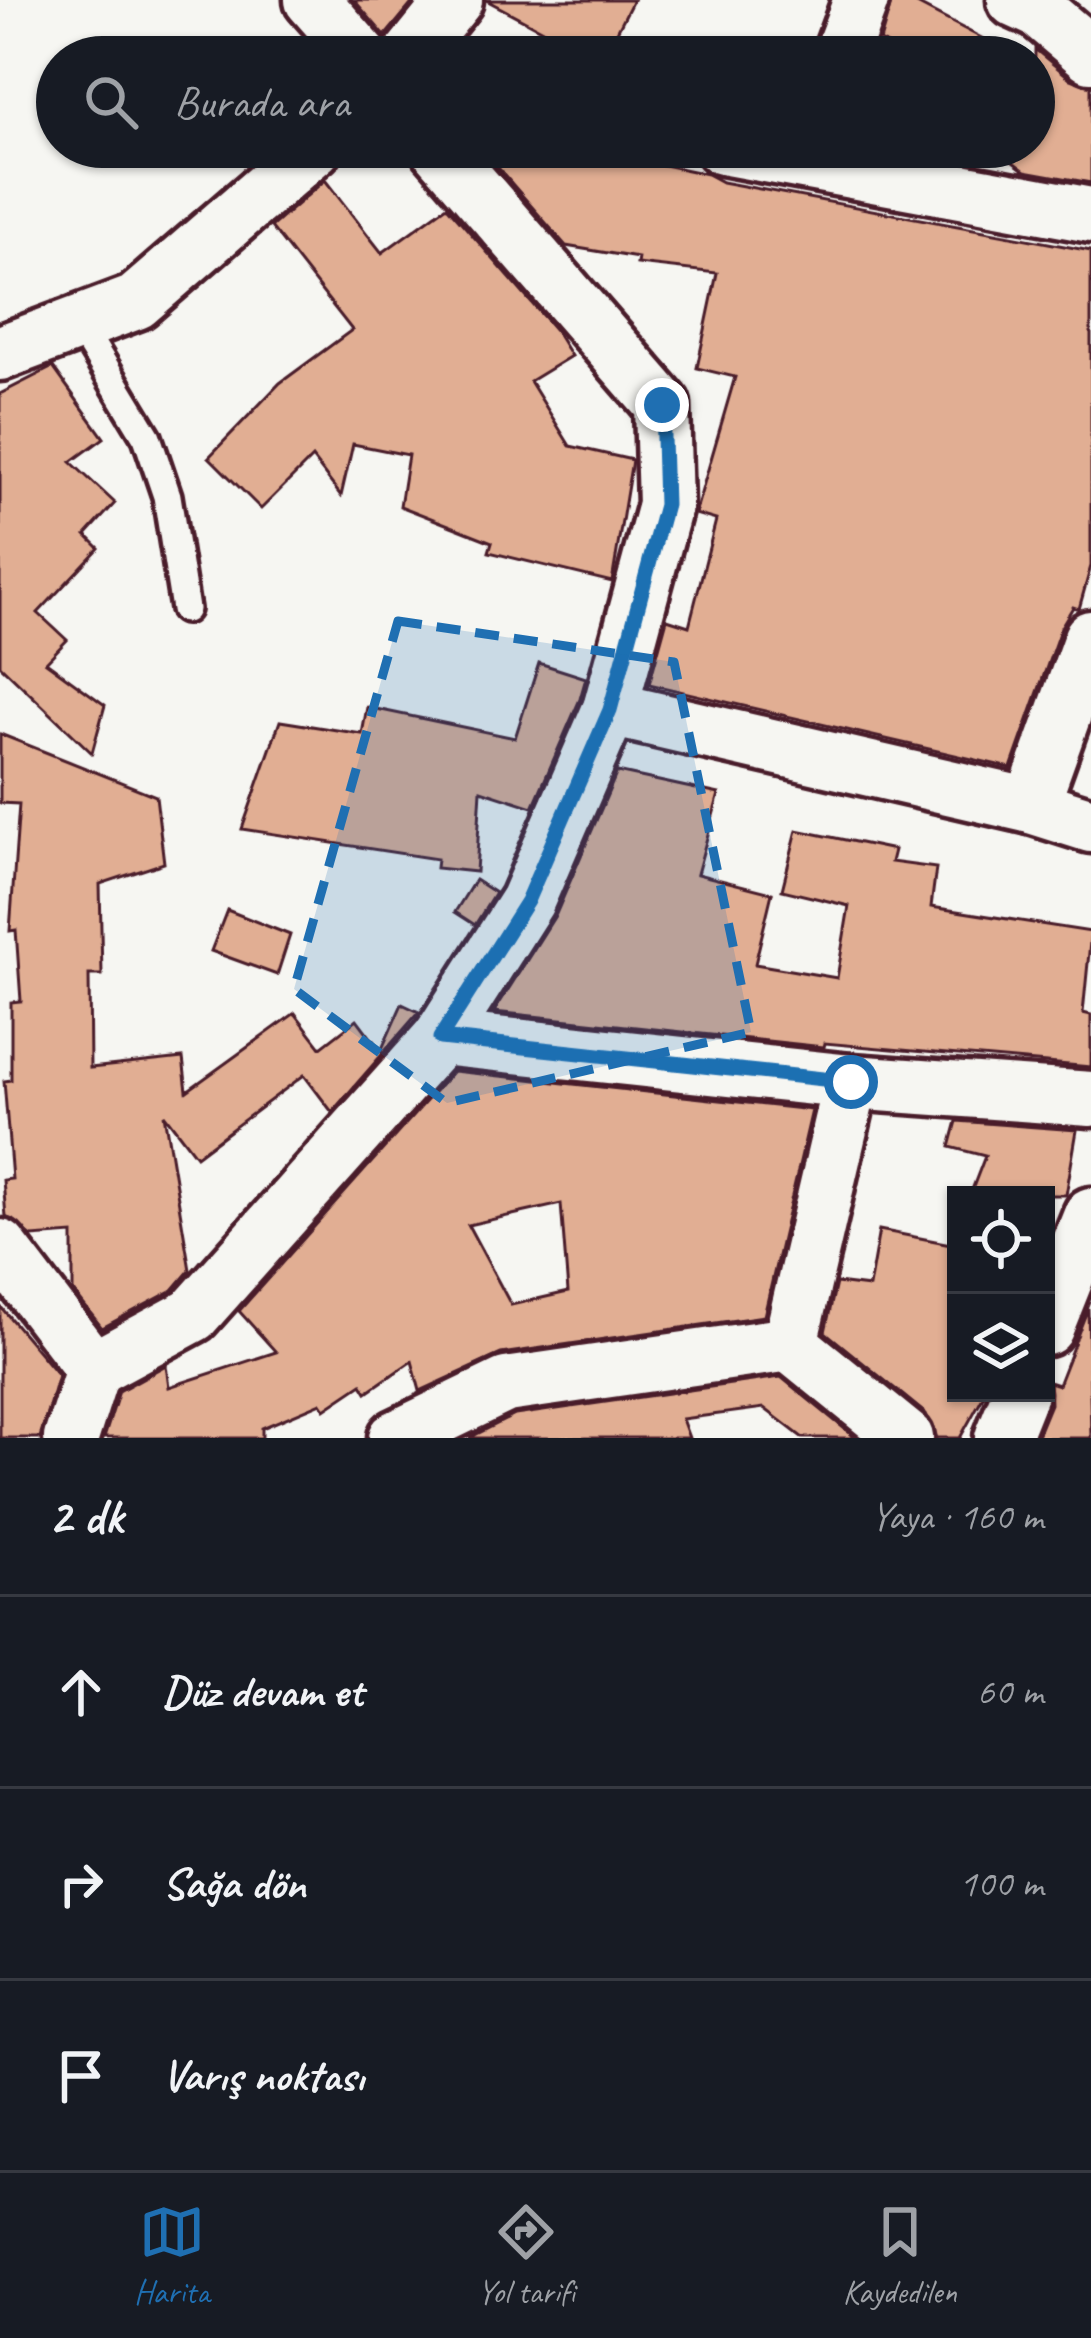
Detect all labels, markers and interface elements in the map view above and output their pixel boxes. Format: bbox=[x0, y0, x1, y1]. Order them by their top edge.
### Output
search box bbox=[36, 36, 1055, 168]
icon: search bbox=[78, 69, 144, 135]
text: Burada ara bbox=[174, 74, 349, 131]
route end bbox=[635, 378, 689, 432]
route start bbox=[824, 1055, 878, 1109]
map controls bbox=[947, 1186, 1055, 1402]
button: locate bbox=[947, 1186, 1055, 1294]
button: layers bbox=[947, 1294, 1055, 1402]
text: 2 dk bbox=[48, 1484, 123, 1548]
text: Yaya · 160 m bbox=[871, 1492, 1043, 1541]
icon: ahead bbox=[48, 1659, 114, 1725]
text: Düz devam et bbox=[162, 1663, 363, 1720]
text: 60 m bbox=[977, 1667, 1043, 1716]
icon: right bbox=[48, 1851, 114, 1917]
text: Sağa dön bbox=[162, 1855, 305, 1912]
text: 100 m bbox=[959, 1859, 1043, 1908]
icon: arrive bbox=[48, 2043, 114, 2109]
text: Varış noktası bbox=[162, 2047, 364, 2104]
tab: Harita bbox=[134, 2199, 210, 2313]
tab: Yol tarifi bbox=[478, 2199, 575, 2313]
tab: Kaydedilen bbox=[843, 2199, 957, 2313]

